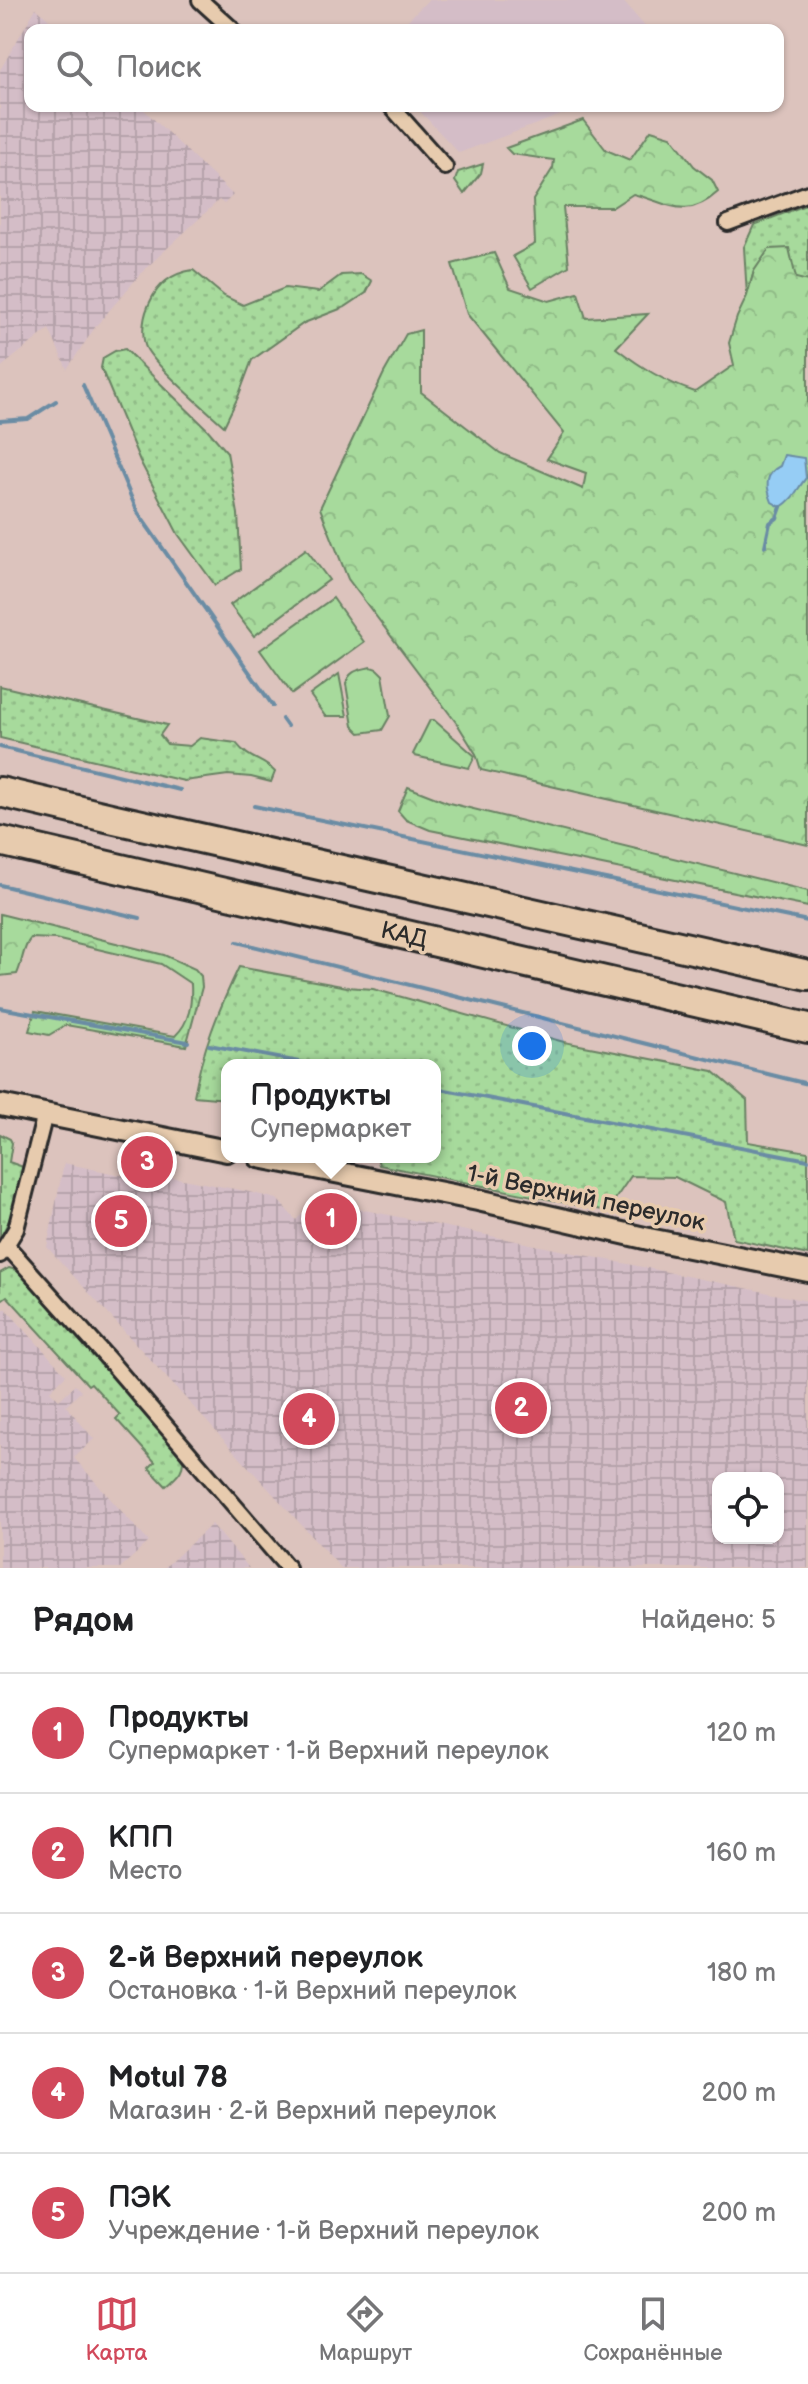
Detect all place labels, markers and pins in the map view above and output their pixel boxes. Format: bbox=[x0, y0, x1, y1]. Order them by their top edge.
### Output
pin: 3 bbox=[121, 1132, 173, 1192]
pin: 1 bbox=[305, 1189, 357, 1249]
pin: 5 bbox=[95, 1191, 147, 1251]
pin: 2 bbox=[495, 1378, 547, 1438]
pin: 4 bbox=[283, 1389, 335, 1449]

